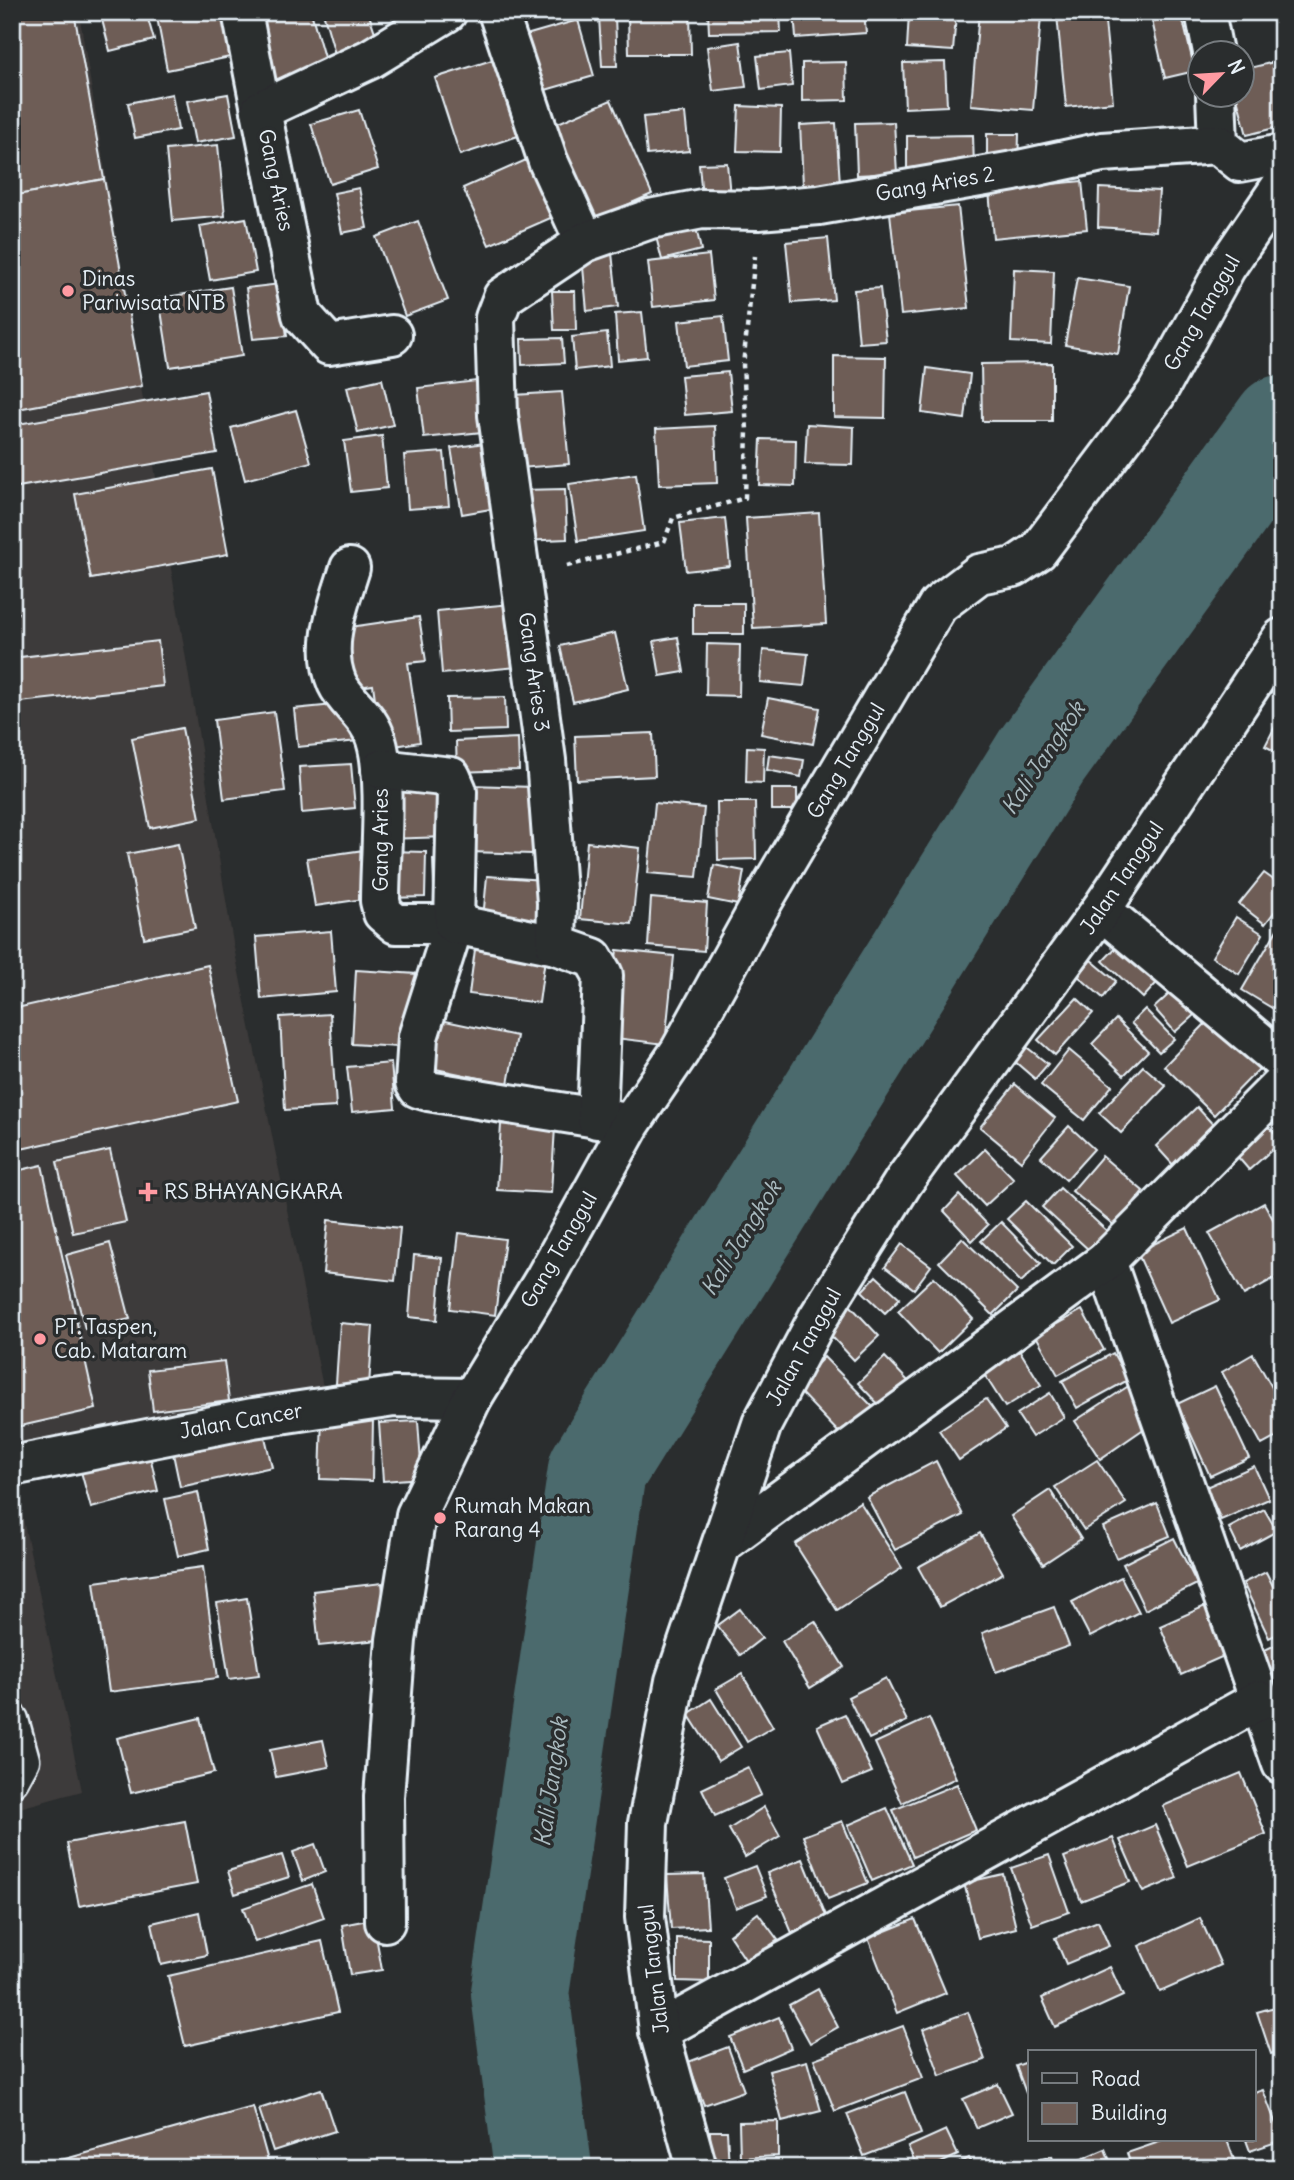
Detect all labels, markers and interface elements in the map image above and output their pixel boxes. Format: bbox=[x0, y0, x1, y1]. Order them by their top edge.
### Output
north arrow bbox=[1186, 38, 1256, 108]
text: N bbox=[1223, 56, 1250, 78]
street label: Gang Aries bbox=[253, 126, 300, 233]
street label: Gang Aries 2 bbox=[873, 160, 996, 207]
street label: Gang Tanggul bbox=[1157, 250, 1246, 376]
place label: Dinas Pariwisata NTB bbox=[82, 265, 225, 316]
marker: Dinas Pariwisata NTB bbox=[60, 283, 76, 299]
street label: Gang Aries 3 bbox=[513, 610, 556, 734]
water label: Kali Jangkok bbox=[994, 695, 1092, 820]
street label: Gang Tanggul bbox=[800, 698, 891, 823]
street label: Gang Aries bbox=[367, 788, 394, 892]
street label: Jalan Tanggul bbox=[1074, 816, 1169, 939]
water label: Kali Jangkok bbox=[694, 1174, 788, 1301]
place label: RS BHAYANGKARA bbox=[164, 1178, 343, 1205]
marker: RS BHAYANGKARA bbox=[138, 1182, 158, 1202]
street label: Gang Tanggul bbox=[514, 1187, 603, 1313]
street label: Jalan Tanggul bbox=[760, 1283, 847, 1410]
place label: PT. Taspen, Cab. Mataram bbox=[54, 1313, 187, 1364]
marker: PT. Taspen, Cab. Mataram bbox=[32, 1331, 48, 1347]
street label: Jalan Cancer bbox=[177, 1396, 305, 1445]
place label: Rumah Makan Rarang 4 bbox=[454, 1492, 591, 1543]
marker: Rumah Makan Rarang 4 bbox=[432, 1510, 448, 1526]
water label: Kali Jangkok bbox=[527, 1714, 574, 1848]
street label: Jalan Tanggul bbox=[632, 1903, 675, 2036]
legend bbox=[1028, 2050, 1256, 2142]
text: Road bbox=[1091, 2065, 1140, 2092]
text: Building bbox=[1091, 2099, 1167, 2126]

